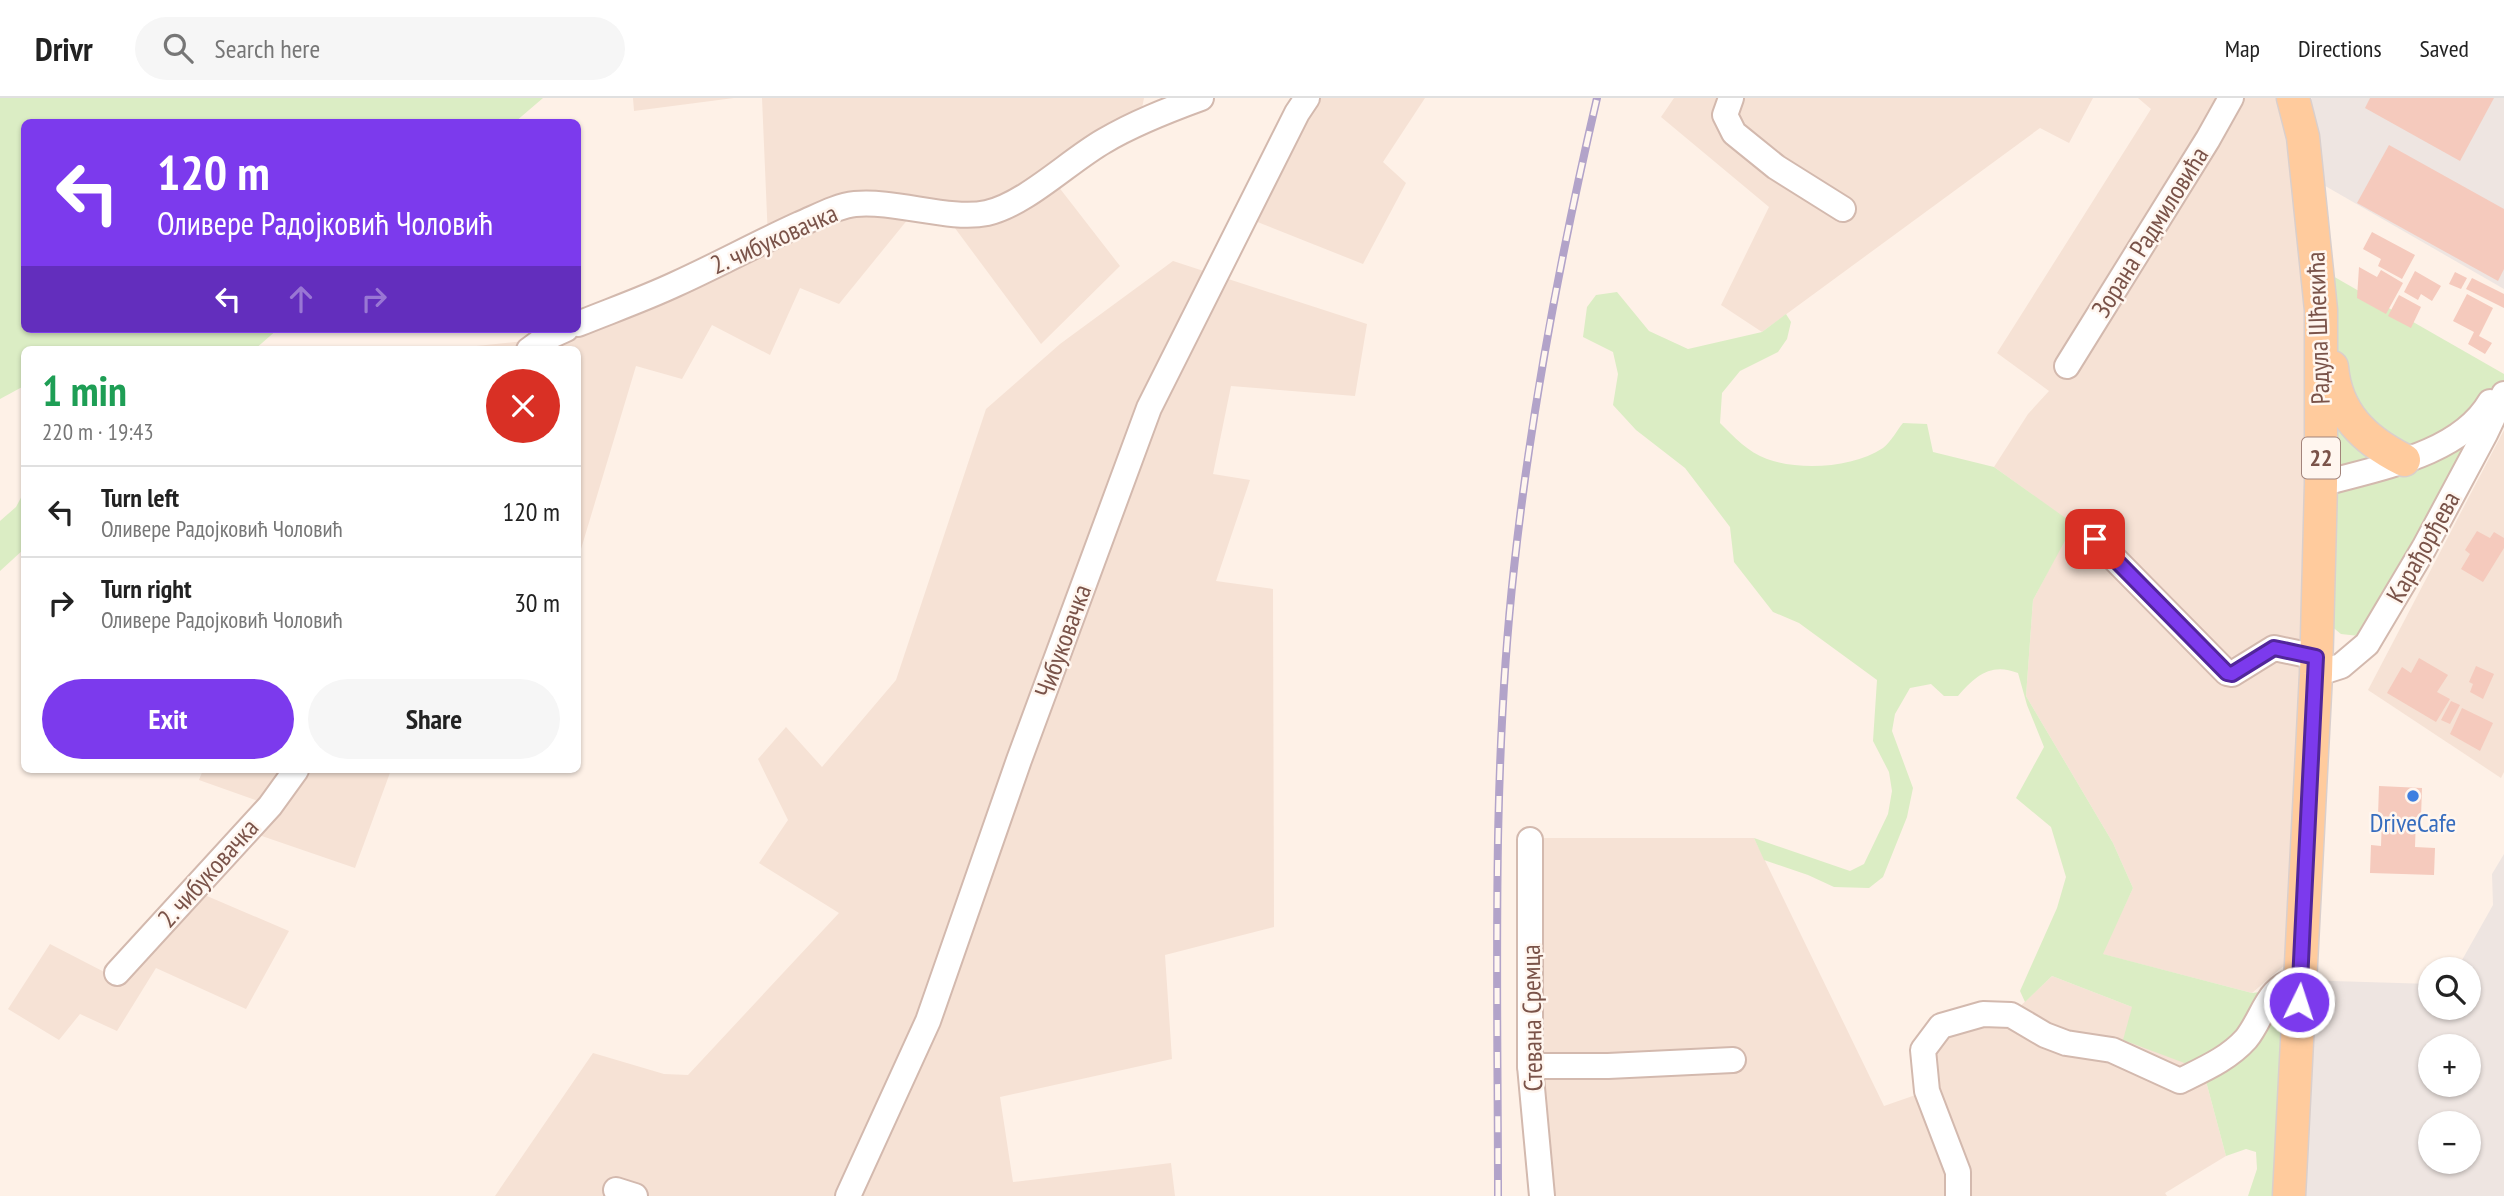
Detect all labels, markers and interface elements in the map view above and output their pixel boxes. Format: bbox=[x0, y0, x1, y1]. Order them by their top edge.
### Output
search box bbox=[135, 17, 625, 80]
text: Drivr bbox=[35, 27, 93, 70]
icon: search bbox=[159, 29, 197, 67]
text: Search here bbox=[215, 32, 320, 65]
text: Map bbox=[2225, 33, 2260, 64]
text: Directions bbox=[2298, 33, 2382, 64]
text: Saved bbox=[2420, 33, 2469, 64]
text: 120 m bbox=[157, 140, 270, 204]
street label: Зорана Радмиловића bbox=[2084, 140, 2215, 323]
icon: left bbox=[42, 147, 133, 238]
street label: 2. чибуковачка bbox=[705, 196, 842, 281]
text: Оливере Радојковић Чоловић bbox=[157, 202, 493, 244]
street label: Радула Шћекића bbox=[2298, 251, 2337, 405]
icon: left bbox=[209, 280, 247, 318]
icon: ahead bbox=[282, 280, 320, 318]
icon: right bbox=[355, 280, 393, 318]
text: 1 min bbox=[42, 363, 127, 418]
button: close bbox=[486, 369, 560, 443]
text: 220 m · 19:43 bbox=[42, 417, 154, 446]
road number: 22 bbox=[2302, 438, 2340, 478]
text: Turn left bbox=[101, 481, 179, 514]
street label: Карађорђева bbox=[2379, 485, 2467, 608]
icon: left bbox=[42, 493, 80, 531]
text: 120 m bbox=[502, 495, 560, 528]
pin bbox=[2065, 509, 2125, 569]
text: Оливере Радојковић Чоловић bbox=[101, 514, 343, 543]
icon: arrive bbox=[2076, 520, 2114, 558]
text: Turn right bbox=[101, 572, 192, 605]
street label: Чибуковачка bbox=[1027, 580, 1098, 702]
icon: right bbox=[42, 584, 80, 622]
text: 30 m bbox=[514, 586, 560, 619]
text: Оливере Радојковић Чоловић bbox=[101, 605, 343, 634]
button: Exit bbox=[42, 679, 294, 759]
button: Share bbox=[308, 679, 560, 759]
marker: DriveCafe bbox=[2405, 788, 2421, 804]
place label: DriveCafe bbox=[2370, 806, 2456, 839]
street label: 2. чибуковачка bbox=[150, 811, 265, 934]
street label: Стевана Сремца bbox=[1514, 944, 1549, 1092]
map controls bbox=[2418, 957, 2481, 1174]
button: search bbox=[2418, 957, 2481, 1020]
position arrow bbox=[2262, 965, 2336, 1039]
button: + bbox=[2418, 1034, 2481, 1097]
button: − bbox=[2418, 1111, 2481, 1174]

